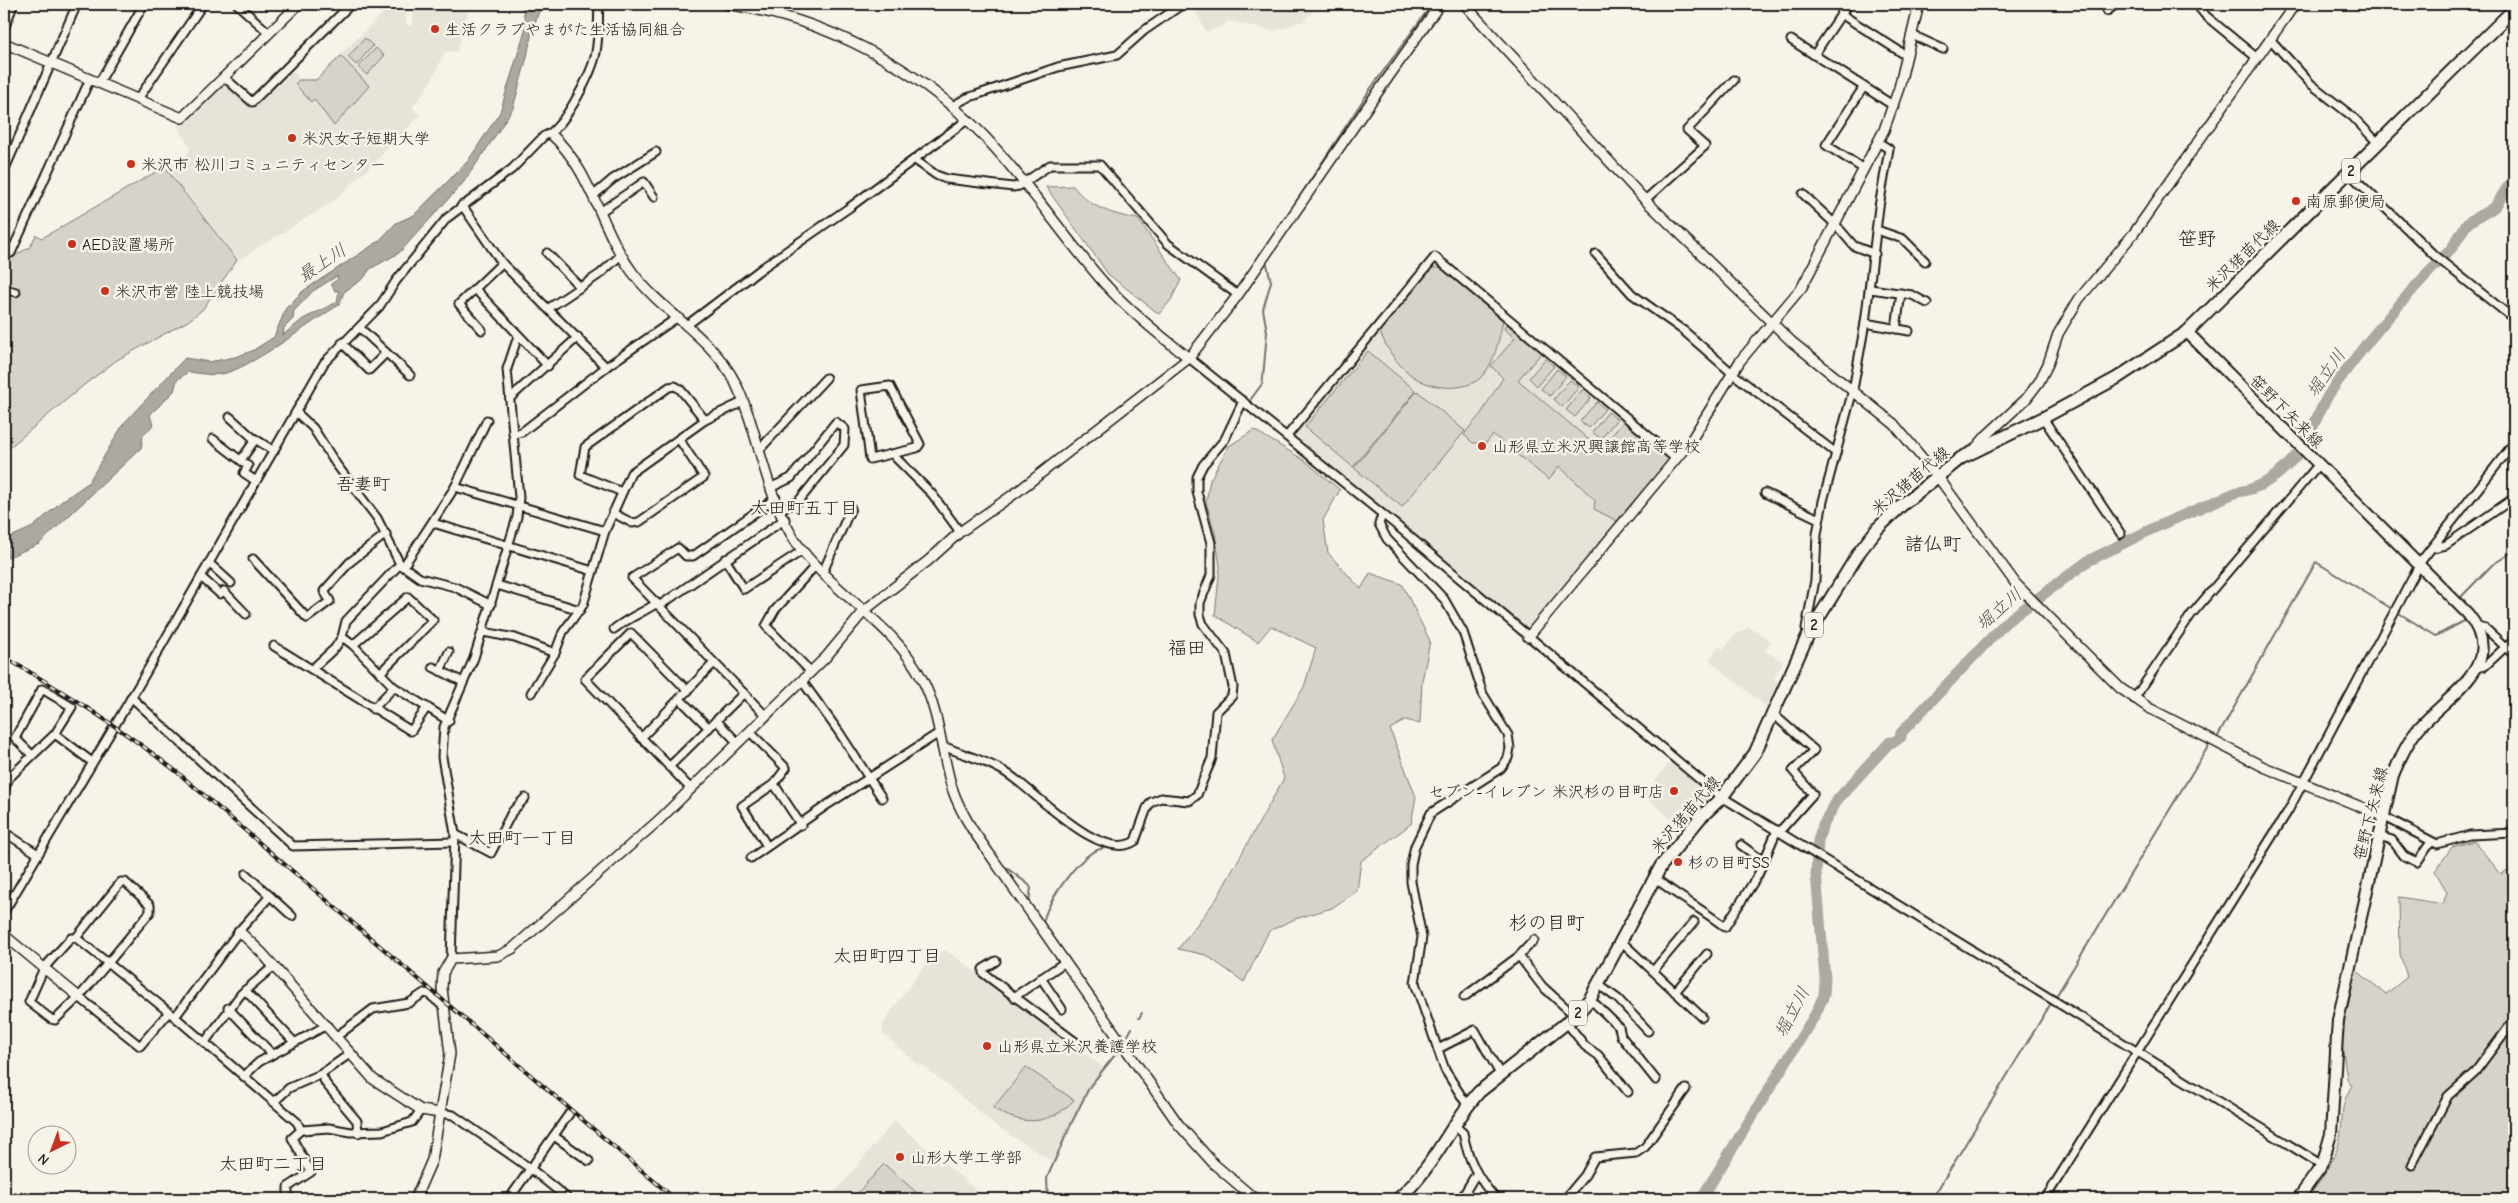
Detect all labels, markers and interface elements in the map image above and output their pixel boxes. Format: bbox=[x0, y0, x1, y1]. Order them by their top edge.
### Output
place label: 生活クラブやまがた生活協同組合 bbox=[445, 21, 685, 39]
marker: 生活クラブやまがた生活協同組合 bbox=[429, 23, 441, 35]
place label: 米沢女子短期大学 bbox=[302, 130, 430, 148]
marker: 米沢女子短期大学 bbox=[286, 132, 298, 144]
place label: 米沢市 松川コミュニティセンター bbox=[141, 156, 386, 174]
marker: 米沢市 松川コミュニティセンター bbox=[125, 158, 137, 170]
road number: 2 bbox=[2342, 158, 2360, 184]
place label: 南原郵便局 bbox=[2306, 193, 2386, 211]
marker: 南原郵便局 bbox=[2290, 195, 2302, 207]
street label: 米沢猪苗代線 bbox=[2202, 216, 2283, 296]
district label: 笹野 bbox=[2178, 228, 2216, 250]
place label: AED設置場所 bbox=[82, 236, 175, 254]
marker: AED設置場所 bbox=[66, 238, 78, 250]
water label: 最上川 bbox=[294, 240, 351, 287]
place label: 米沢市営 陸上競技場 bbox=[115, 283, 264, 301]
marker: 米沢市営 陸上競技場 bbox=[99, 285, 111, 297]
water label: 堀立川 bbox=[2302, 345, 2350, 401]
street label: 笹野下矢来線 bbox=[2246, 371, 2327, 452]
place label: 山形県立米沢興譲館高等学校 bbox=[1492, 438, 1700, 456]
marker: 山形県立米沢興譲館高等学校 bbox=[1476, 440, 1488, 452]
street label: 米沢猪苗代線 bbox=[1868, 443, 1953, 519]
district label: 吾妻町 bbox=[336, 474, 390, 495]
district label: 太田町五丁目 bbox=[750, 498, 858, 519]
district label: 諸仏町 bbox=[1904, 533, 1962, 555]
water label: 堀立川 bbox=[1972, 584, 2027, 635]
road number: 2 bbox=[1805, 612, 1823, 638]
district label: 福田 bbox=[1168, 637, 1206, 659]
street label: 笹野下矢来線 bbox=[2351, 764, 2391, 862]
street label: 米沢猪苗代線 bbox=[1647, 773, 1724, 857]
place label: セブン-イレブン 米沢杉の目町店 bbox=[1428, 783, 1664, 801]
marker: セブン-イレブン 米沢杉の目町店 bbox=[1668, 785, 1680, 797]
district label: 太田町一丁目 bbox=[468, 828, 576, 849]
place label: 杉の目町SS bbox=[1688, 854, 1770, 872]
marker: 杉の目町SS bbox=[1672, 856, 1684, 868]
district label: 杉の目町 bbox=[1509, 912, 1585, 934]
district label: 太田町四丁目 bbox=[833, 946, 941, 967]
water label: 堀立川 bbox=[1770, 983, 1814, 1041]
road number: 2 bbox=[1569, 1000, 1587, 1026]
place label: 山形県立米沢養護学校 bbox=[997, 1038, 1157, 1056]
marker: 山形県立米沢養護学校 bbox=[981, 1040, 993, 1052]
north arrow bbox=[28, 1126, 78, 1176]
place label: 山形大学工学部 bbox=[910, 1149, 1022, 1167]
text: N bbox=[35, 1150, 53, 1169]
marker: 山形大学工学部 bbox=[894, 1151, 906, 1163]
district label: 太田町二丁目 bbox=[219, 1154, 327, 1175]

